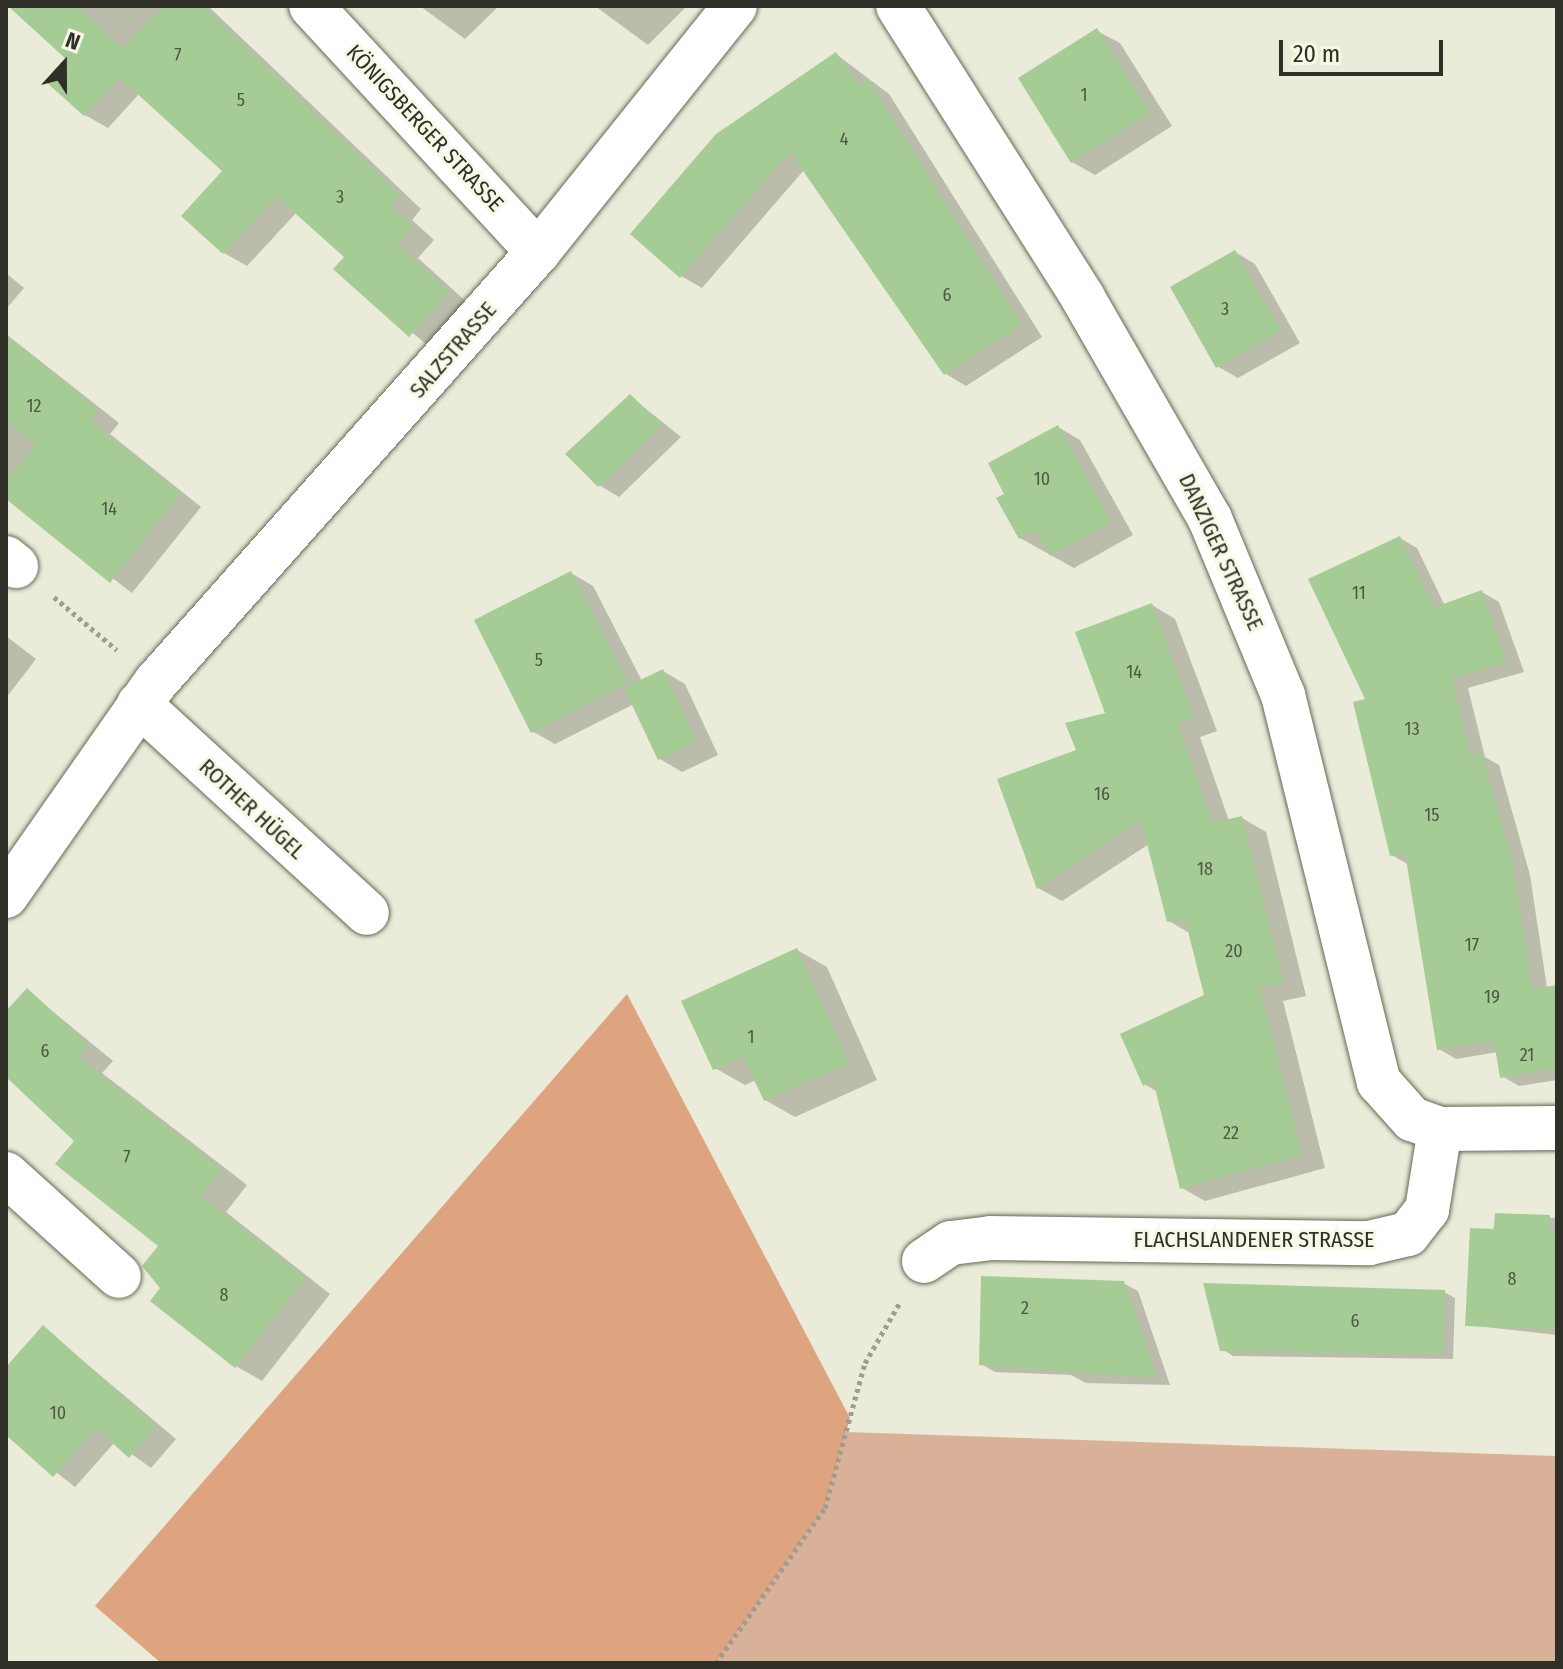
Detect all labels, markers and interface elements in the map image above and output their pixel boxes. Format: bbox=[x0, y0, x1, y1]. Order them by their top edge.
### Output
north arrow bbox=[24, 24, 104, 104]
scale bar bbox=[1283, 24, 1447, 74]
text: N bbox=[62, 26, 84, 56]
street label: KÖNIGSBERGER STRASSE bbox=[341, 39, 509, 217]
text: 20 m bbox=[1293, 40, 1340, 68]
house number: 7 bbox=[174, 44, 182, 66]
house number: 1 bbox=[1080, 84, 1088, 106]
house number: 5 bbox=[237, 89, 245, 111]
house number: 4 bbox=[840, 128, 848, 150]
house number: 3 bbox=[336, 186, 344, 208]
house number: 6 bbox=[943, 284, 951, 306]
street label: SALZSTRASSE bbox=[404, 297, 502, 403]
house number: 3 bbox=[1221, 298, 1229, 320]
house number: 12 bbox=[27, 395, 41, 417]
house number: 10 bbox=[1034, 468, 1050, 490]
street label: DANZIGER STRASSE bbox=[1173, 469, 1269, 635]
house number: 14 bbox=[101, 498, 117, 520]
house number: 11 bbox=[1352, 582, 1366, 604]
house number: 5 bbox=[535, 649, 543, 671]
house number: 14 bbox=[1126, 661, 1142, 683]
house number: 13 bbox=[1404, 718, 1420, 740]
street label: ROTHER HÜGEL bbox=[194, 753, 310, 865]
house number: 16 bbox=[1094, 783, 1110, 805]
house number: 15 bbox=[1424, 804, 1440, 826]
house number: 18 bbox=[1197, 858, 1213, 880]
house number: 17 bbox=[1465, 934, 1479, 956]
house number: 20 bbox=[1225, 940, 1243, 962]
house number: 19 bbox=[1484, 986, 1500, 1008]
house number: 1 bbox=[747, 1026, 755, 1048]
house number: 6 bbox=[41, 1040, 49, 1062]
house number: 21 bbox=[1520, 1044, 1534, 1066]
house number: 22 bbox=[1223, 1122, 1239, 1144]
house number: 7 bbox=[123, 1146, 131, 1168]
street label: FLACHSLANDENER STRASSE bbox=[1134, 1227, 1374, 1253]
house number: 8 bbox=[1508, 1268, 1516, 1290]
house number: 8 bbox=[220, 1284, 228, 1306]
house number: 2 bbox=[1021, 1297, 1029, 1319]
house number: 6 bbox=[1351, 1310, 1359, 1332]
house number: 10 bbox=[50, 1402, 66, 1424]

